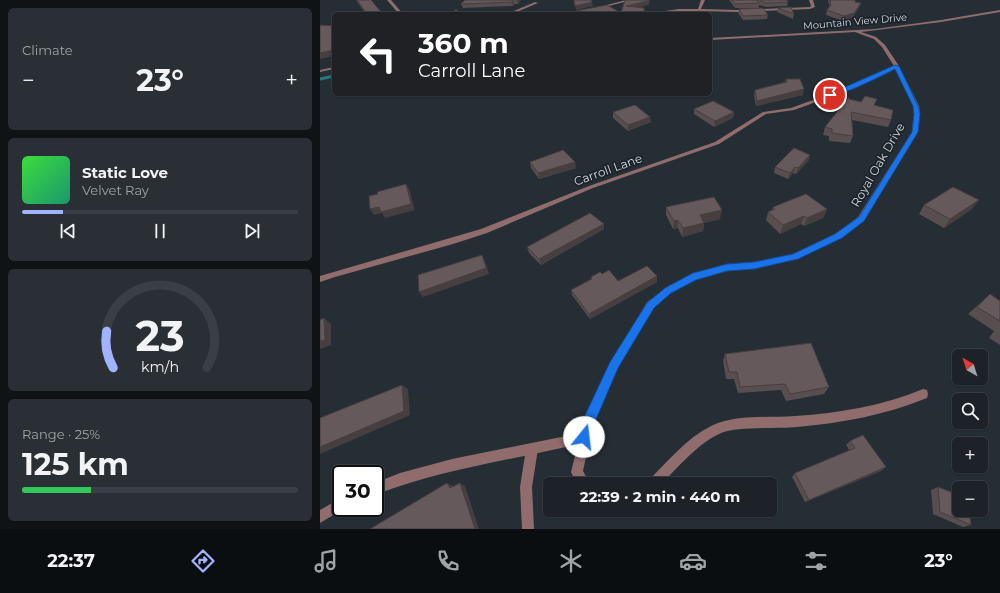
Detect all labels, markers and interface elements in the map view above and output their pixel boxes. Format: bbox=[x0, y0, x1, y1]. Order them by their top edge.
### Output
street label: Mountain View Drive bbox=[803, 10, 907, 33]
text: 360 m bbox=[418, 26, 509, 60]
icon: left bbox=[352, 28, 404, 80]
text: Climate bbox=[22, 42, 73, 58]
text: Carroll Lane bbox=[418, 60, 525, 82]
text: 23° bbox=[136, 62, 184, 99]
text: − bbox=[22, 67, 35, 94]
text: + bbox=[285, 67, 298, 94]
pin bbox=[813, 78, 847, 112]
icon: arrive bbox=[819, 84, 841, 106]
street label: Royal Oak Drive bbox=[847, 120, 908, 209]
street label: Carroll Lane bbox=[572, 150, 644, 189]
text: Static Love bbox=[82, 163, 168, 182]
text: Velvet Ray bbox=[82, 182, 149, 198]
icon: previous bbox=[57, 220, 79, 242]
icon: pause bbox=[149, 220, 171, 242]
icon: next bbox=[241, 220, 263, 242]
text: 23 bbox=[135, 310, 185, 360]
north arrow bbox=[952, 349, 988, 385]
map controls bbox=[952, 349, 988, 517]
text: km/h bbox=[141, 357, 179, 375]
button: search bbox=[952, 393, 988, 429]
position arrow bbox=[563, 416, 605, 458]
text: Range · 25% bbox=[22, 426, 100, 442]
button: + bbox=[952, 437, 988, 473]
text: 125 km bbox=[22, 446, 129, 483]
speed limit sign: 30 bbox=[332, 465, 384, 517]
button: − bbox=[952, 481, 988, 517]
text: 22:39 · 2 min · 440 m bbox=[580, 487, 740, 506]
icon: directions bbox=[189, 547, 217, 575]
icon: music bbox=[312, 547, 340, 575]
icon: phone bbox=[434, 547, 462, 575]
icon: climate bbox=[557, 547, 585, 575]
icon: car bbox=[679, 547, 707, 575]
icon: filters bbox=[802, 547, 830, 575]
text: 22:37 bbox=[47, 550, 95, 572]
text: 23° bbox=[924, 550, 953, 572]

